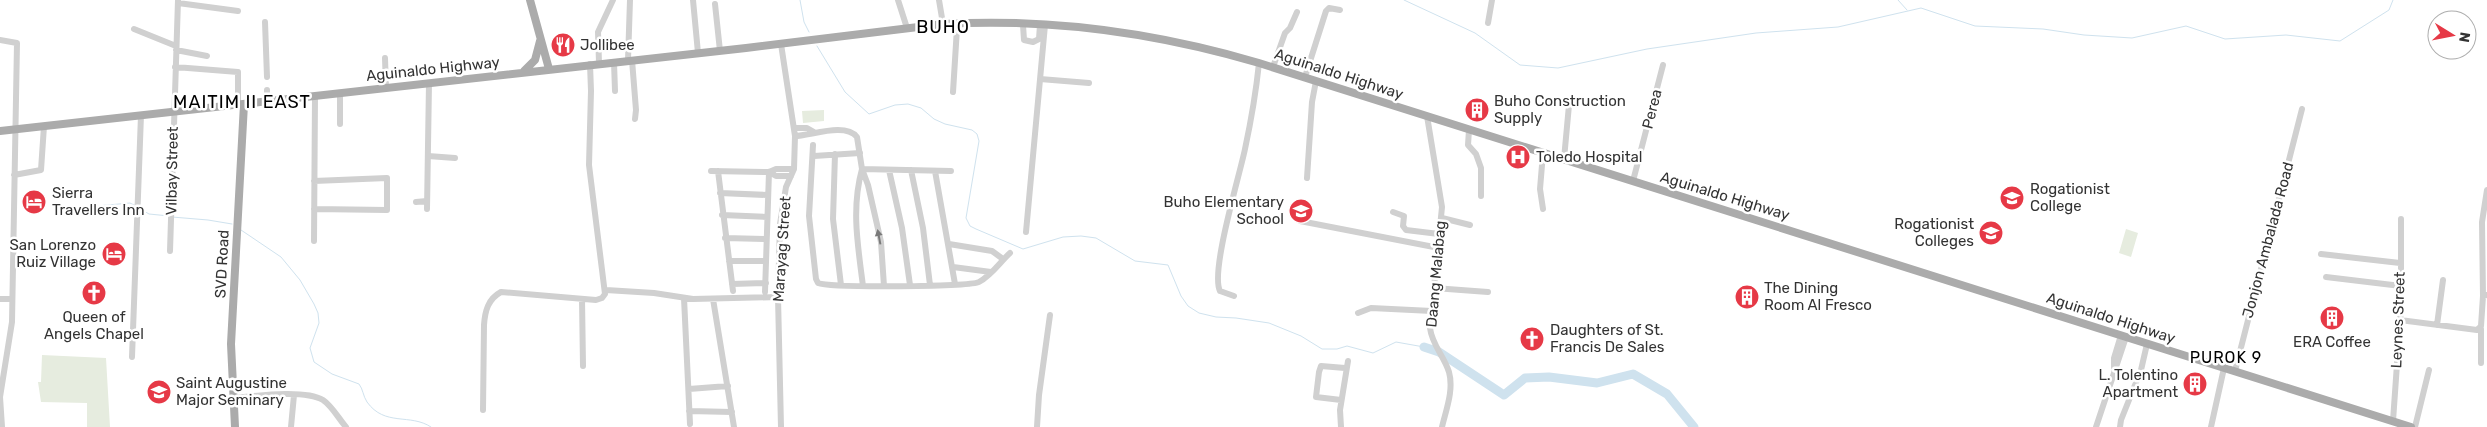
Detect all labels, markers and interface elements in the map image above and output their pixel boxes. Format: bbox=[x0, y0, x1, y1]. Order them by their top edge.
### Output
north arrow bbox=[2427, 10, 2477, 60]
district label: BUHO bbox=[916, 16, 970, 38]
text: N bbox=[2455, 31, 2474, 44]
restaurant icon: Jollibee bbox=[550, 32, 576, 58]
place label: Jollibee bbox=[580, 36, 635, 54]
street label: Aguinaldo Highway bbox=[1272, 45, 1406, 103]
street label: Aguinaldo Highway bbox=[365, 53, 501, 85]
street label: Perea bbox=[1638, 87, 1666, 131]
district label: MAITIM II EAST bbox=[173, 91, 311, 113]
place label: Buho Construction Supply bbox=[1494, 92, 1626, 127]
building icon: Buho Construction Supply bbox=[1464, 97, 1490, 123]
street label: Vilbay Street bbox=[162, 126, 182, 216]
hospital icon: Toledo Hospital bbox=[1505, 144, 1531, 170]
place label: Toledo Hospital bbox=[1536, 148, 1642, 166]
street label: Jonjon Ambalada Road bbox=[2238, 160, 2298, 320]
street label: Aguinaldo Highway bbox=[1658, 168, 1792, 224]
place label: Rogationist College bbox=[2030, 180, 2110, 215]
place label: Sierra Travellers Inn bbox=[52, 184, 145, 219]
school or university icon: Rogationist College bbox=[1999, 185, 2025, 211]
hotel icon: Sierra Travellers Inn bbox=[21, 189, 47, 215]
place label: Buho Elementary School bbox=[1164, 193, 1284, 228]
street label: Marayag Street bbox=[769, 195, 795, 303]
school or university icon: Buho Elementary School bbox=[1288, 198, 1314, 224]
place label: Rogationist Colleges bbox=[1894, 215, 1974, 250]
street label: Daang Malabag bbox=[1422, 220, 1450, 328]
school or university icon: Rogationist Colleges bbox=[1978, 220, 2004, 246]
street label: SVD Road bbox=[211, 229, 233, 299]
one-way arrow bbox=[875, 229, 883, 245]
place label: San Lorenzo Ruiz Village bbox=[10, 236, 96, 271]
hotel icon: San Lorenzo Ruiz Village bbox=[101, 241, 127, 267]
street label: Leynes Street bbox=[2387, 271, 2409, 369]
place label: The Dining Room Al Fresco bbox=[1764, 279, 1872, 314]
church icon: Queen of Angels Chapel bbox=[81, 280, 107, 306]
building icon: The Dining Room Al Fresco bbox=[1734, 284, 1760, 310]
street label: Aguinaldo Highway bbox=[2044, 289, 2178, 347]
building icon: ERA Coffee bbox=[2319, 305, 2345, 331]
place label: Queen of Angels Chapel bbox=[44, 308, 144, 343]
place label: Daughters of St. Francis De Sales bbox=[1550, 321, 1665, 356]
church icon: Daughters of St. Francis De Sales bbox=[1519, 326, 1545, 352]
place label: ERA Coffee bbox=[2293, 333, 2371, 351]
district label: PUROK 9 bbox=[2190, 348, 2262, 367]
place label: L. Tolentino Apartment bbox=[2098, 366, 2178, 401]
building icon: L. Tolentino Apartment bbox=[2182, 371, 2208, 397]
place label: Saint Augustine Major Seminary bbox=[176, 374, 287, 409]
school or university icon: Saint Augustine Major Seminary bbox=[146, 379, 172, 405]

